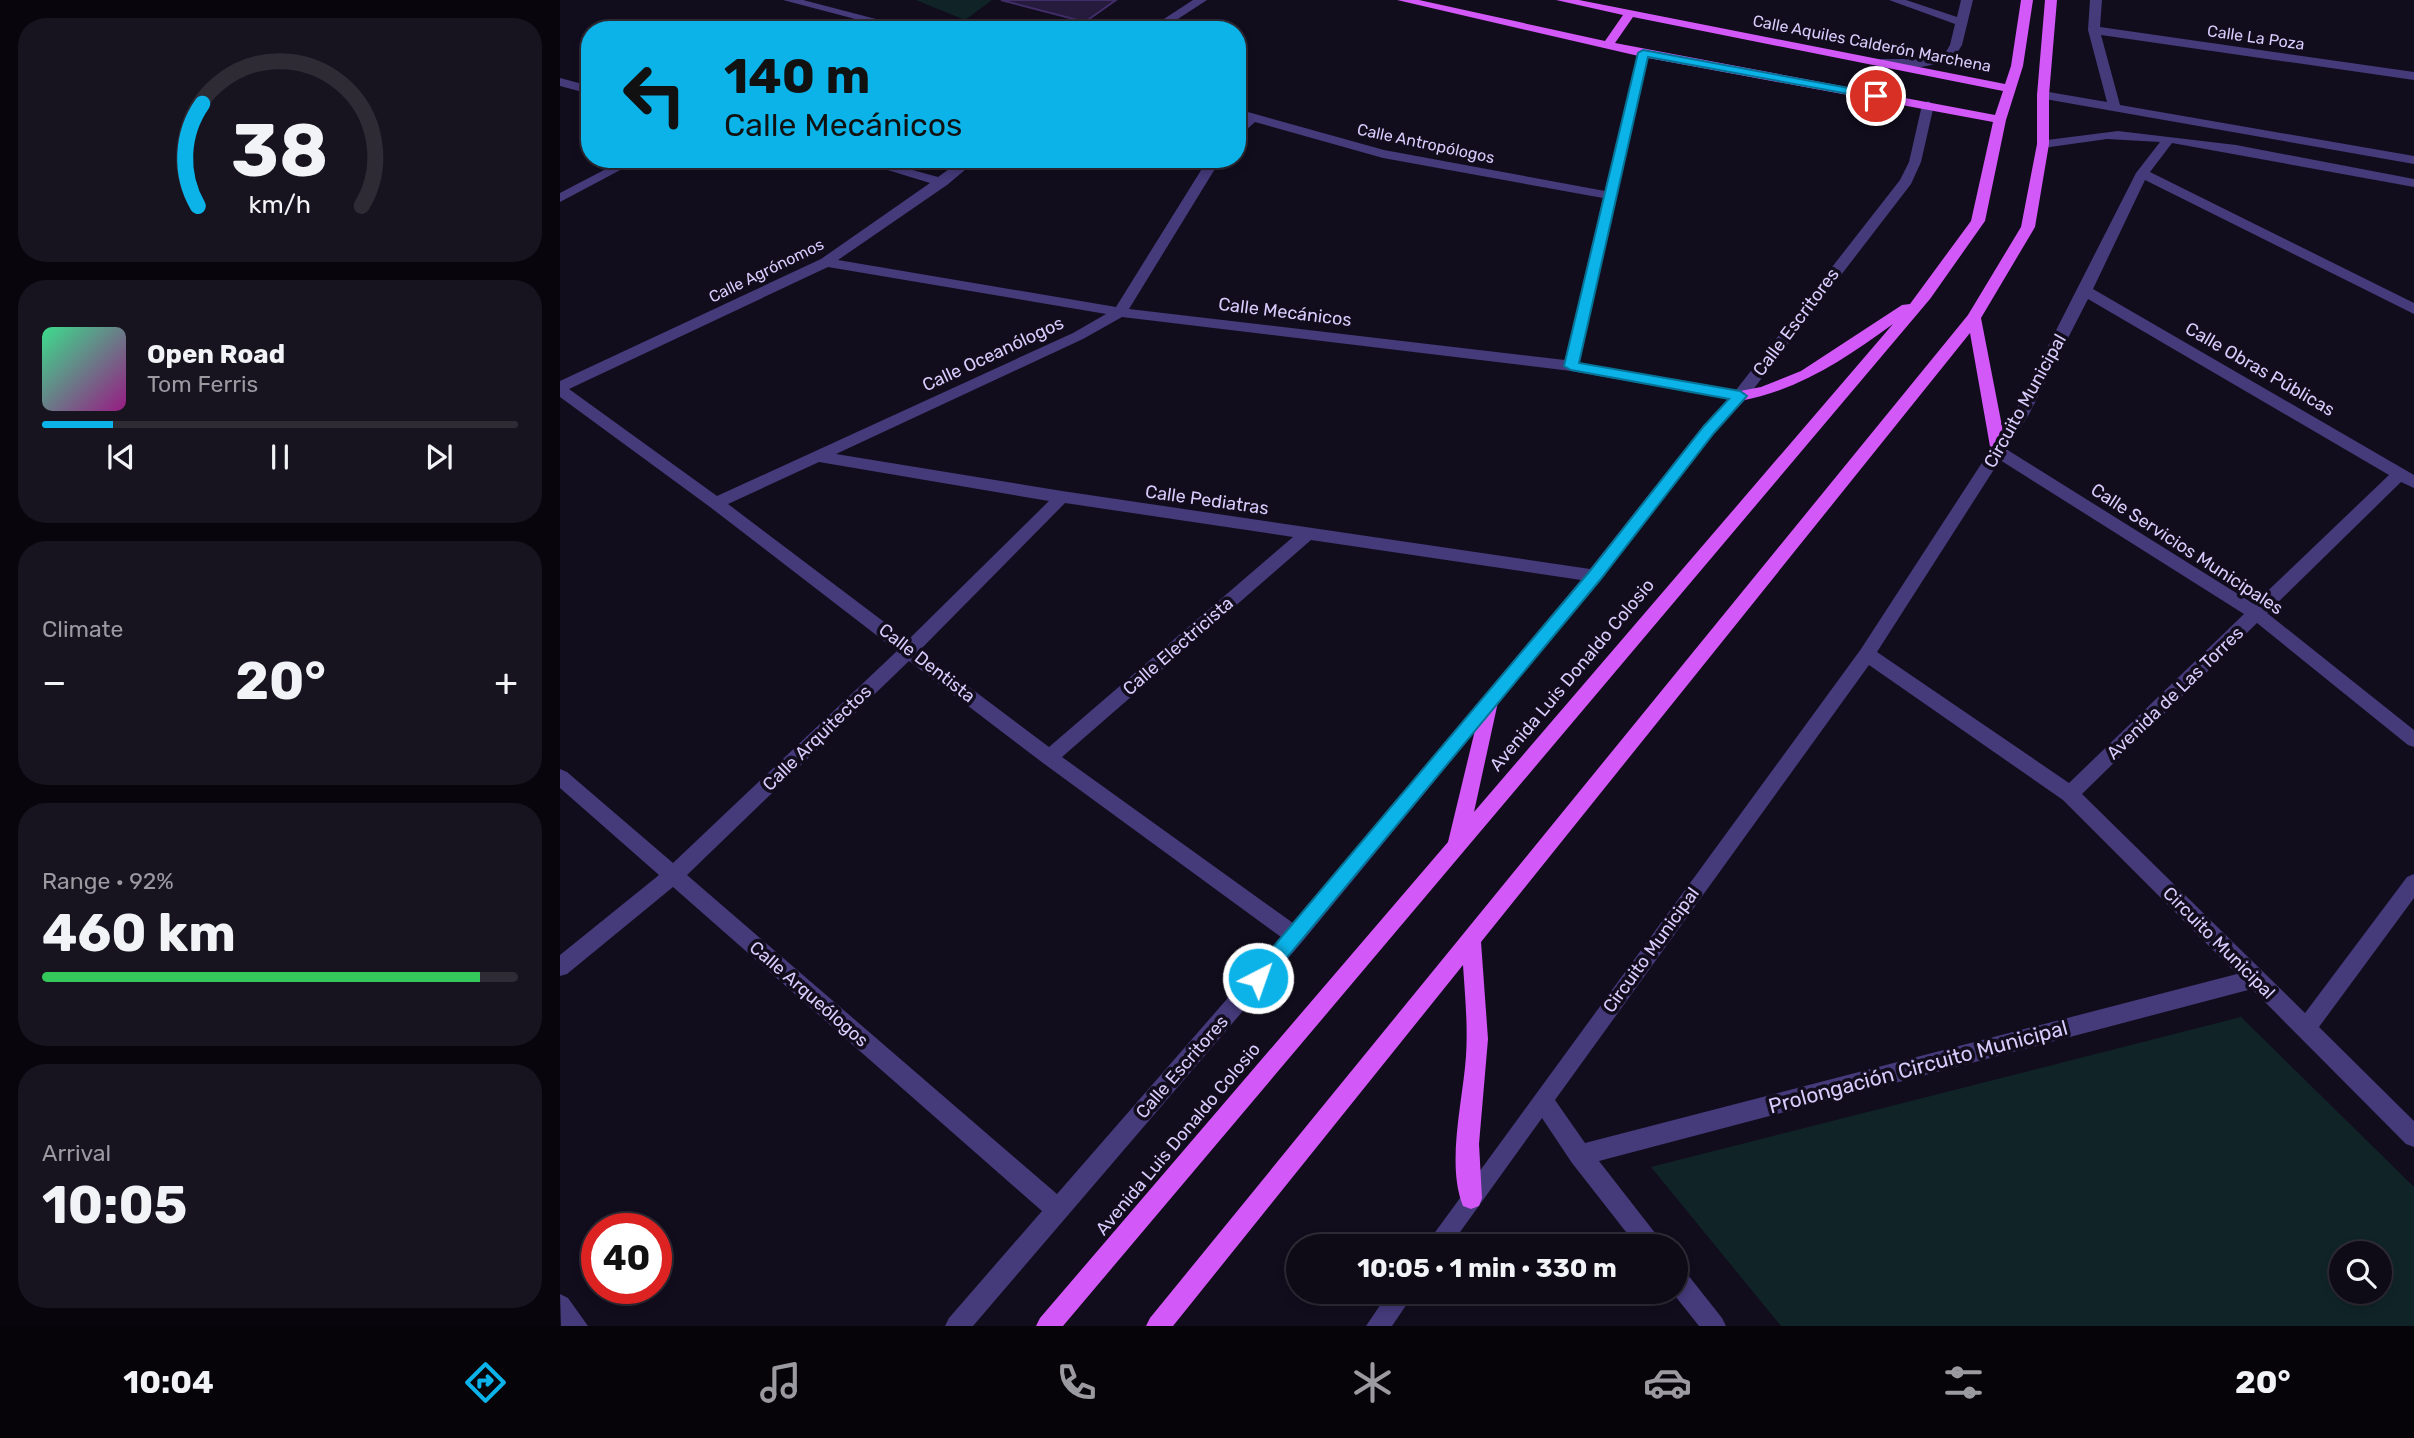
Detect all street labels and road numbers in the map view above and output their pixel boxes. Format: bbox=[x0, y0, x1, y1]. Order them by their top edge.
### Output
street label: Calle Aquiles Calderón Marchena bbox=[1751, 11, 1993, 76]
street label: Calle La Poza bbox=[2206, 21, 2306, 54]
street label: Calle Antropólogos bbox=[1355, 120, 1496, 167]
street label: Calle Agrónomos bbox=[706, 234, 827, 306]
street label: Calle Escritores bbox=[1748, 264, 1844, 380]
street label: Calle Mecánicos bbox=[1217, 293, 1353, 331]
street label: Calle Oceanólogos bbox=[919, 312, 1067, 396]
street label: Calle Obras Públicas bbox=[2181, 317, 2339, 421]
street label: Circuito Municipal bbox=[1979, 330, 2071, 472]
street label: Calle Servicios Municipales bbox=[2087, 479, 2287, 619]
street label: Calle Pediatras bbox=[1144, 480, 1270, 520]
street label: Avenida Luis Donaldo Colosio bbox=[1485, 574, 1659, 776]
street label: Calle Electricista bbox=[1118, 592, 1238, 700]
street label: Calle Dentista bbox=[875, 619, 979, 707]
street label: Avenida de Las Torres bbox=[2102, 622, 2248, 764]
street label: Calle Arquitectos bbox=[758, 680, 876, 796]
street label: Circuito Municipal bbox=[2158, 882, 2280, 1004]
street label: Circuito Municipal bbox=[1598, 883, 1704, 1017]
street label: Calle Arqueólogos bbox=[745, 936, 873, 1052]
street label: Calle Escritores bbox=[1131, 1011, 1233, 1123]
street label: Prolongación Circuito Municipal bbox=[1766, 1015, 2070, 1119]
street label: Avenida Luis Donaldo Colosio bbox=[1091, 1038, 1265, 1240]

